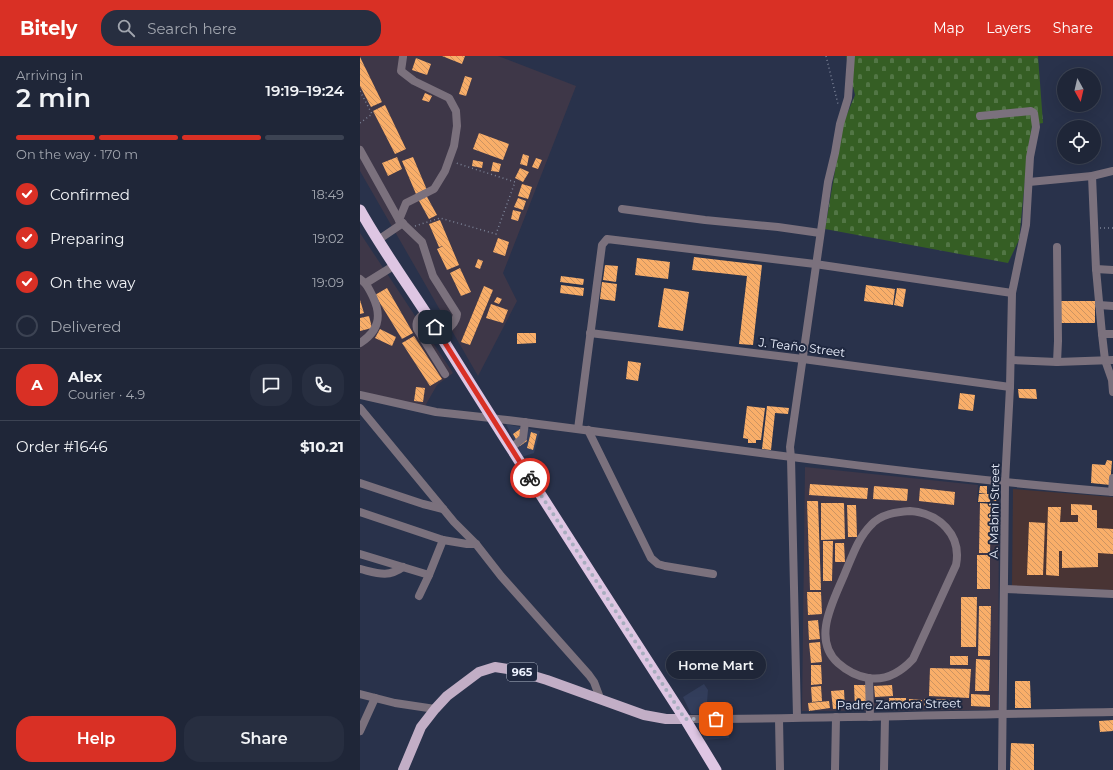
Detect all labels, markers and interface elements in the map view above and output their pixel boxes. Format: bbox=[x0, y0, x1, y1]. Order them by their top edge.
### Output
search box bbox=[101, 10, 381, 46]
text: Bitely bbox=[20, 17, 77, 40]
icon: search bbox=[115, 17, 137, 39]
text: Search here bbox=[147, 19, 237, 38]
text: Map bbox=[933, 19, 964, 37]
text: Layers bbox=[986, 19, 1031, 37]
text: Share bbox=[1053, 19, 1093, 37]
text: Arriving in bbox=[16, 67, 83, 83]
north arrow bbox=[1057, 68, 1101, 112]
map controls bbox=[1057, 68, 1101, 164]
text: 19:19–19:24 bbox=[265, 81, 344, 100]
text: 2 min bbox=[16, 82, 91, 114]
button: locate bbox=[1057, 120, 1101, 164]
text: On the way · 170 m bbox=[16, 146, 138, 162]
icon: check bbox=[16, 183, 38, 205]
text: Confirmed bbox=[50, 185, 130, 204]
text: 18:49 bbox=[312, 186, 344, 202]
icon: check bbox=[16, 227, 38, 249]
text: Preparing bbox=[50, 229, 125, 248]
text: 19:02 bbox=[313, 230, 344, 246]
icon: check bbox=[16, 271, 38, 293]
text: On the way bbox=[50, 273, 135, 292]
text: 19:09 bbox=[312, 274, 344, 290]
pin bbox=[418, 310, 452, 344]
icon: home bbox=[424, 316, 446, 338]
text: Delivered bbox=[50, 317, 122, 336]
street label: J. Teaño Street bbox=[757, 334, 846, 360]
button: chat bbox=[250, 364, 292, 406]
button: phone bbox=[302, 364, 344, 406]
text: Alex bbox=[68, 367, 102, 386]
text: A bbox=[31, 375, 43, 394]
text: Courier · 4.9 bbox=[68, 386, 145, 402]
text: Order #1646 bbox=[16, 437, 108, 456]
text: $10.21 bbox=[300, 437, 344, 456]
courier bbox=[510, 458, 550, 498]
street label: A. Mabini Street bbox=[986, 463, 1002, 559]
icon: bike bbox=[519, 467, 541, 489]
callout: Home Mart bbox=[666, 651, 766, 679]
text: Home Mart bbox=[678, 657, 754, 673]
road number: 965 bbox=[507, 663, 537, 681]
street label: Padre Zamora Street bbox=[837, 695, 962, 713]
pin bbox=[699, 702, 733, 736]
icon: bag bbox=[705, 708, 727, 730]
button: Help bbox=[16, 716, 176, 762]
button: Share bbox=[184, 716, 344, 762]

